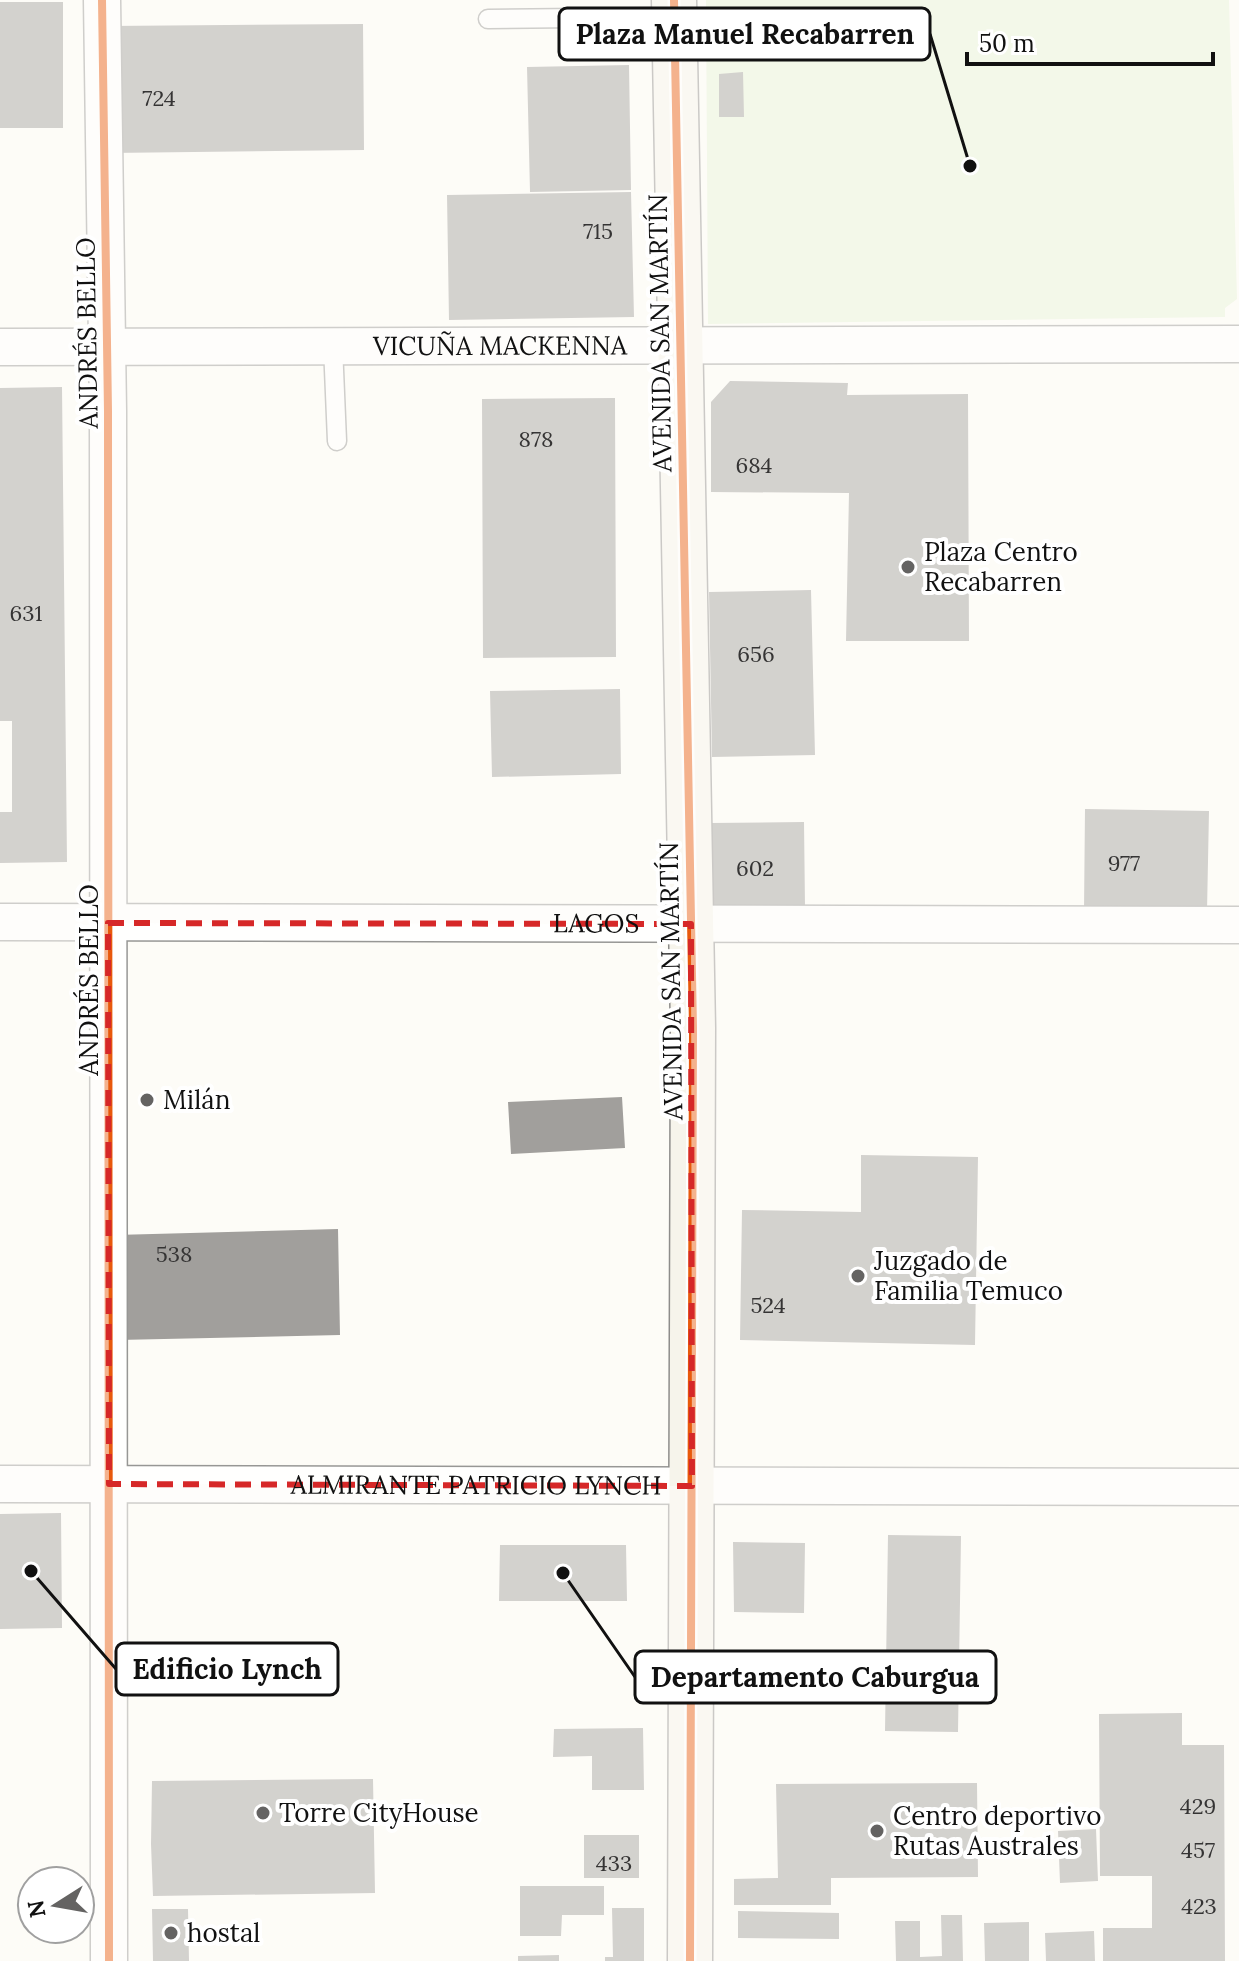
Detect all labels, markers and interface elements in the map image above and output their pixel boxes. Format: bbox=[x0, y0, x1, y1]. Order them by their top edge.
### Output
callout: Plaza Manuel Recabarren bbox=[559, 8, 930, 60]
text: Plaza Manuel Recabarren bbox=[576, 16, 915, 52]
scale bar bbox=[967, 16, 1213, 66]
text: 50 m bbox=[979, 28, 1035, 59]
house number: 724 bbox=[142, 84, 176, 112]
street label: AVENIDA SAN MARTÍN bbox=[641, 194, 678, 473]
house number: 715 bbox=[583, 217, 613, 245]
street label: ANDRÉS BELLO bbox=[68, 237, 105, 430]
street label: VICUÑA MACKENNA bbox=[372, 328, 628, 362]
house number: 878 bbox=[519, 425, 553, 453]
house number: 684 bbox=[735, 451, 773, 479]
place label: Plaza Centro Recabarren bbox=[924, 535, 1078, 598]
marker: Plaza Centro Recabarren bbox=[899, 558, 917, 576]
house number: 631 bbox=[10, 599, 42, 627]
house number: 656 bbox=[737, 640, 775, 668]
street label: AVENIDA SAN MARTÍN bbox=[652, 842, 689, 1121]
house number: 977 bbox=[1108, 849, 1140, 877]
house number: 602 bbox=[736, 854, 774, 882]
street label: ANDRÉS BELLO bbox=[72, 884, 105, 1077]
street label: LAGOS bbox=[553, 906, 639, 940]
place label: Milán bbox=[163, 1083, 230, 1116]
marker: Milán bbox=[138, 1091, 156, 1109]
house number: 538 bbox=[156, 1240, 192, 1268]
place label: Juzgado de Familia Temuco bbox=[873, 1244, 1063, 1307]
marker: Juzgado de Familia Temuco bbox=[849, 1267, 867, 1285]
house number: 524 bbox=[750, 1291, 786, 1319]
street label: ALMIRANTE PATRICIO LYNCH bbox=[289, 1468, 662, 1502]
callout: Edificio Lynch bbox=[116, 1643, 338, 1695]
text: Edificio Lynch bbox=[132, 1651, 322, 1687]
callout: Departamento Caburgua bbox=[635, 1651, 996, 1703]
text: Departamento Caburgua bbox=[651, 1659, 980, 1695]
house number: 429 bbox=[1180, 1792, 1216, 1820]
place label: Torre CityHouse bbox=[279, 1796, 479, 1829]
place label: Centro deportivo Rutas Australes bbox=[893, 1799, 1101, 1862]
marker: Torre CityHouse bbox=[254, 1804, 272, 1822]
marker: Centro deportivo Rutas Australes bbox=[868, 1822, 886, 1840]
house number: 457 bbox=[1181, 1836, 1215, 1864]
house number: 433 bbox=[596, 1849, 632, 1877]
north arrow bbox=[16, 1865, 96, 1945]
house number: 423 bbox=[1181, 1892, 1217, 1920]
text: N bbox=[21, 1898, 52, 1920]
place label: hostal bbox=[187, 1916, 260, 1949]
marker: hostal bbox=[162, 1924, 180, 1942]

